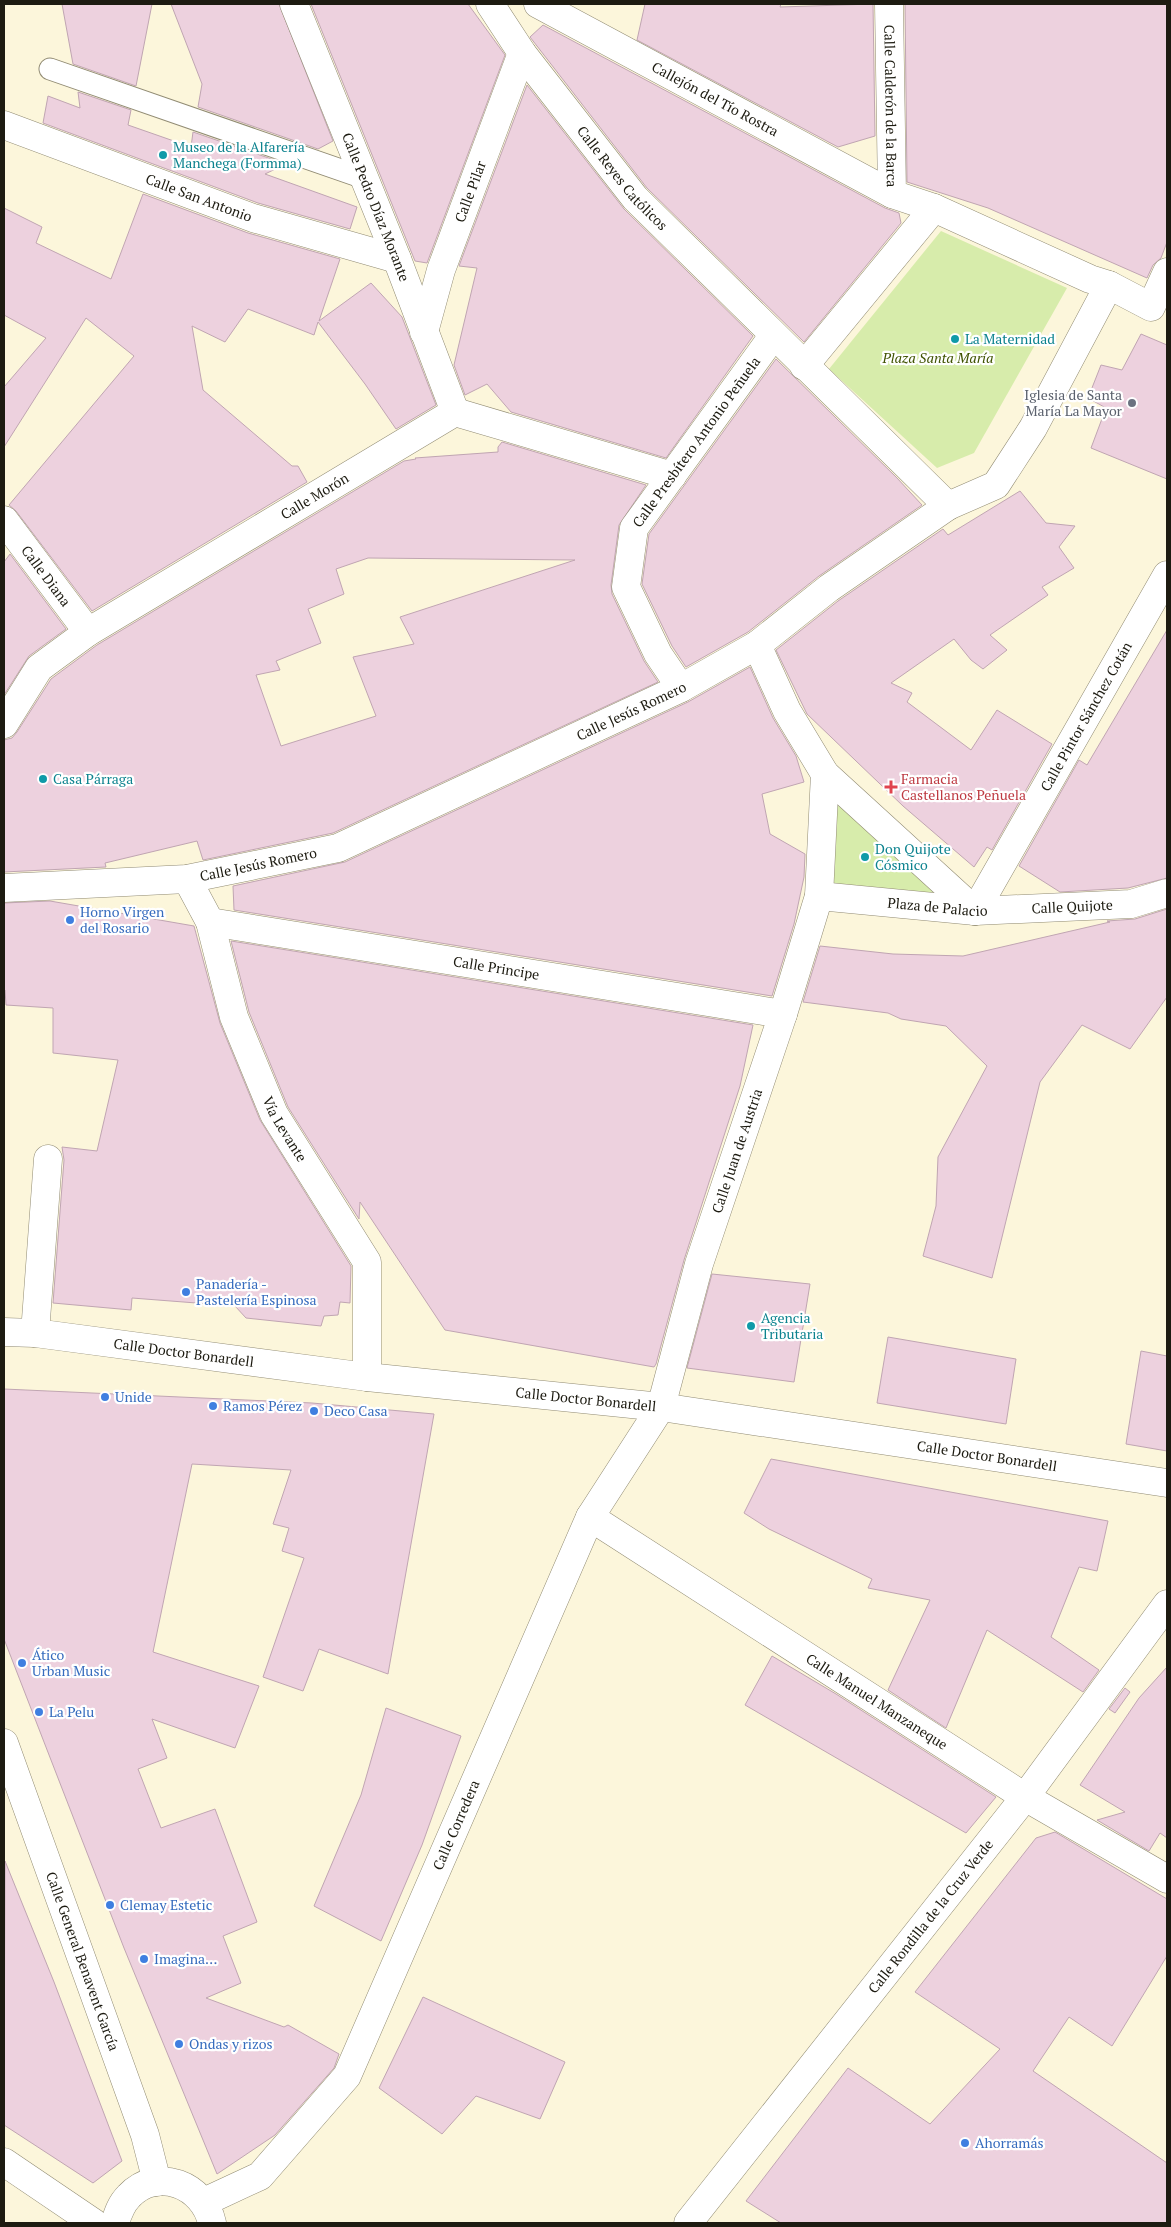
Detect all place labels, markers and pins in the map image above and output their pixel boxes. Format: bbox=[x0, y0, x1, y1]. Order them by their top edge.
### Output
place label: Museo de la Alfarería Manchega (Formma) bbox=[173, 137, 305, 172]
marker: Museo de la Alfarería Manchega (Formma) bbox=[157, 149, 169, 161]
place label: La Maternidad bbox=[965, 329, 1055, 348]
marker: La Maternidad bbox=[949, 333, 961, 345]
place label: Iglesia de Santa María La Mayor bbox=[1024, 385, 1123, 420]
marker: Iglesia de Santa María La Mayor bbox=[1126, 397, 1138, 409]
place label: Casa Párraga bbox=[53, 769, 133, 788]
place label: Farmacia Castellanos Peñuela bbox=[901, 769, 1026, 804]
marker: Casa Párraga bbox=[37, 773, 49, 785]
marker: Farmacia Castellanos Peñuela bbox=[885, 781, 897, 793]
place label: Don Quijote Cósmico bbox=[875, 839, 951, 874]
marker: Don Quijote Cósmico bbox=[859, 851, 871, 863]
place label: Horno Virgen del Rosario bbox=[80, 902, 165, 937]
marker: Horno Virgen del Rosario bbox=[64, 914, 76, 926]
place label: Panadería - Pastelería Espinosa bbox=[196, 1274, 317, 1309]
marker: Panadería - Pastelería Espinosa bbox=[180, 1286, 192, 1298]
place label: Agencia Tributaria bbox=[761, 1308, 823, 1343]
marker: Agencia Tributaria bbox=[745, 1320, 757, 1332]
place label: Unide bbox=[115, 1387, 152, 1406]
marker: Unide bbox=[99, 1391, 111, 1403]
place label: Ramos Pérez bbox=[223, 1396, 303, 1415]
marker: Ramos Pérez bbox=[207, 1400, 219, 1412]
place label: Deco Casa bbox=[324, 1401, 388, 1420]
marker: Deco Casa bbox=[308, 1405, 320, 1417]
place label: Ático Urban Music bbox=[32, 1645, 110, 1680]
marker: Ático Urban Music bbox=[16, 1657, 28, 1669]
place label: La Pelu bbox=[49, 1702, 94, 1721]
marker: La Pelu bbox=[33, 1706, 45, 1718]
place label: Clemay Estetic bbox=[120, 1895, 212, 1914]
marker: Clemay Estetic bbox=[104, 1899, 116, 1911]
place label: Imagina... bbox=[154, 1949, 217, 1968]
marker: Imagina... bbox=[138, 1953, 150, 1965]
place label: Ondas y rizos bbox=[189, 2034, 273, 2053]
marker: Ondas y rizos bbox=[173, 2038, 185, 2050]
place label: Ahorramás bbox=[975, 2133, 1044, 2152]
marker: Ahorramás bbox=[959, 2137, 971, 2149]

